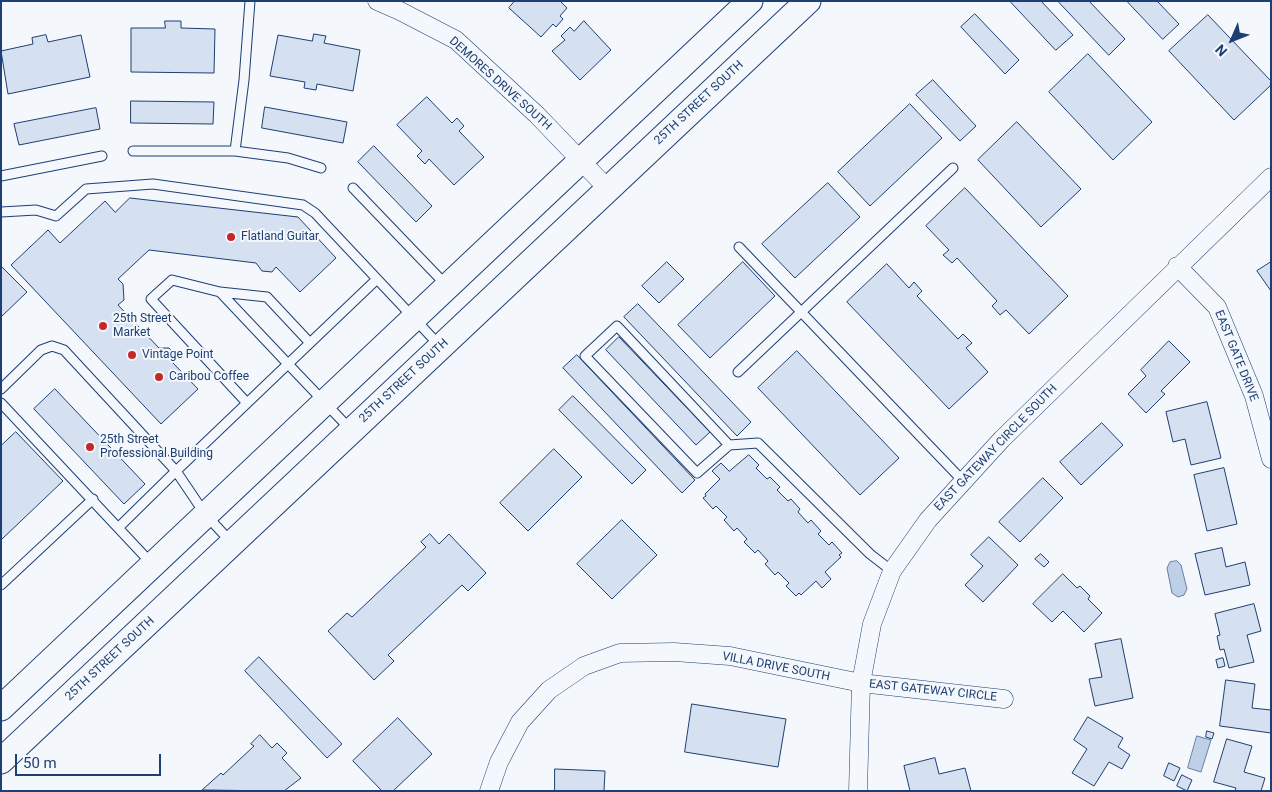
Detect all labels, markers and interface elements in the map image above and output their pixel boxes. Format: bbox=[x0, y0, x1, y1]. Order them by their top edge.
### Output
north arrow bbox=[1207, 15, 1257, 65]
street label: DEMORES DRIVE SOUTH bbox=[446, 34, 554, 134]
text: N bbox=[1212, 41, 1230, 60]
street label: 25TH STREET SOUTH bbox=[651, 58, 747, 148]
place label: Flatland Guitar bbox=[241, 230, 319, 244]
marker: Flatland Guitar bbox=[225, 231, 237, 243]
street label: EAST GATE DRIVE bbox=[1211, 308, 1261, 404]
place label: 25th Street Market bbox=[113, 312, 172, 340]
marker: 25th Street Market bbox=[97, 320, 109, 332]
street label: 25TH STREET SOUTH bbox=[356, 336, 452, 426]
place label: Vintage Point bbox=[142, 348, 214, 362]
marker: Vintage Point bbox=[126, 349, 138, 361]
place label: Caribou Coffee bbox=[169, 370, 249, 384]
marker: Caribou Coffee bbox=[153, 371, 165, 383]
street label: EAST GATEWAY CIRCLE SOUTH bbox=[932, 382, 1060, 514]
place label: 25th Street Professional Building bbox=[100, 433, 213, 461]
marker: 25th Street Professional Building bbox=[84, 441, 96, 453]
street label: 25TH STREET SOUTH bbox=[62, 614, 158, 704]
street label: VILLA DRIVE SOUTH bbox=[721, 649, 831, 685]
street label: EAST GATEWAY CIRCLE bbox=[868, 677, 998, 705]
scale bar bbox=[18, 744, 164, 776]
text: 50 m bbox=[23, 754, 57, 772]

